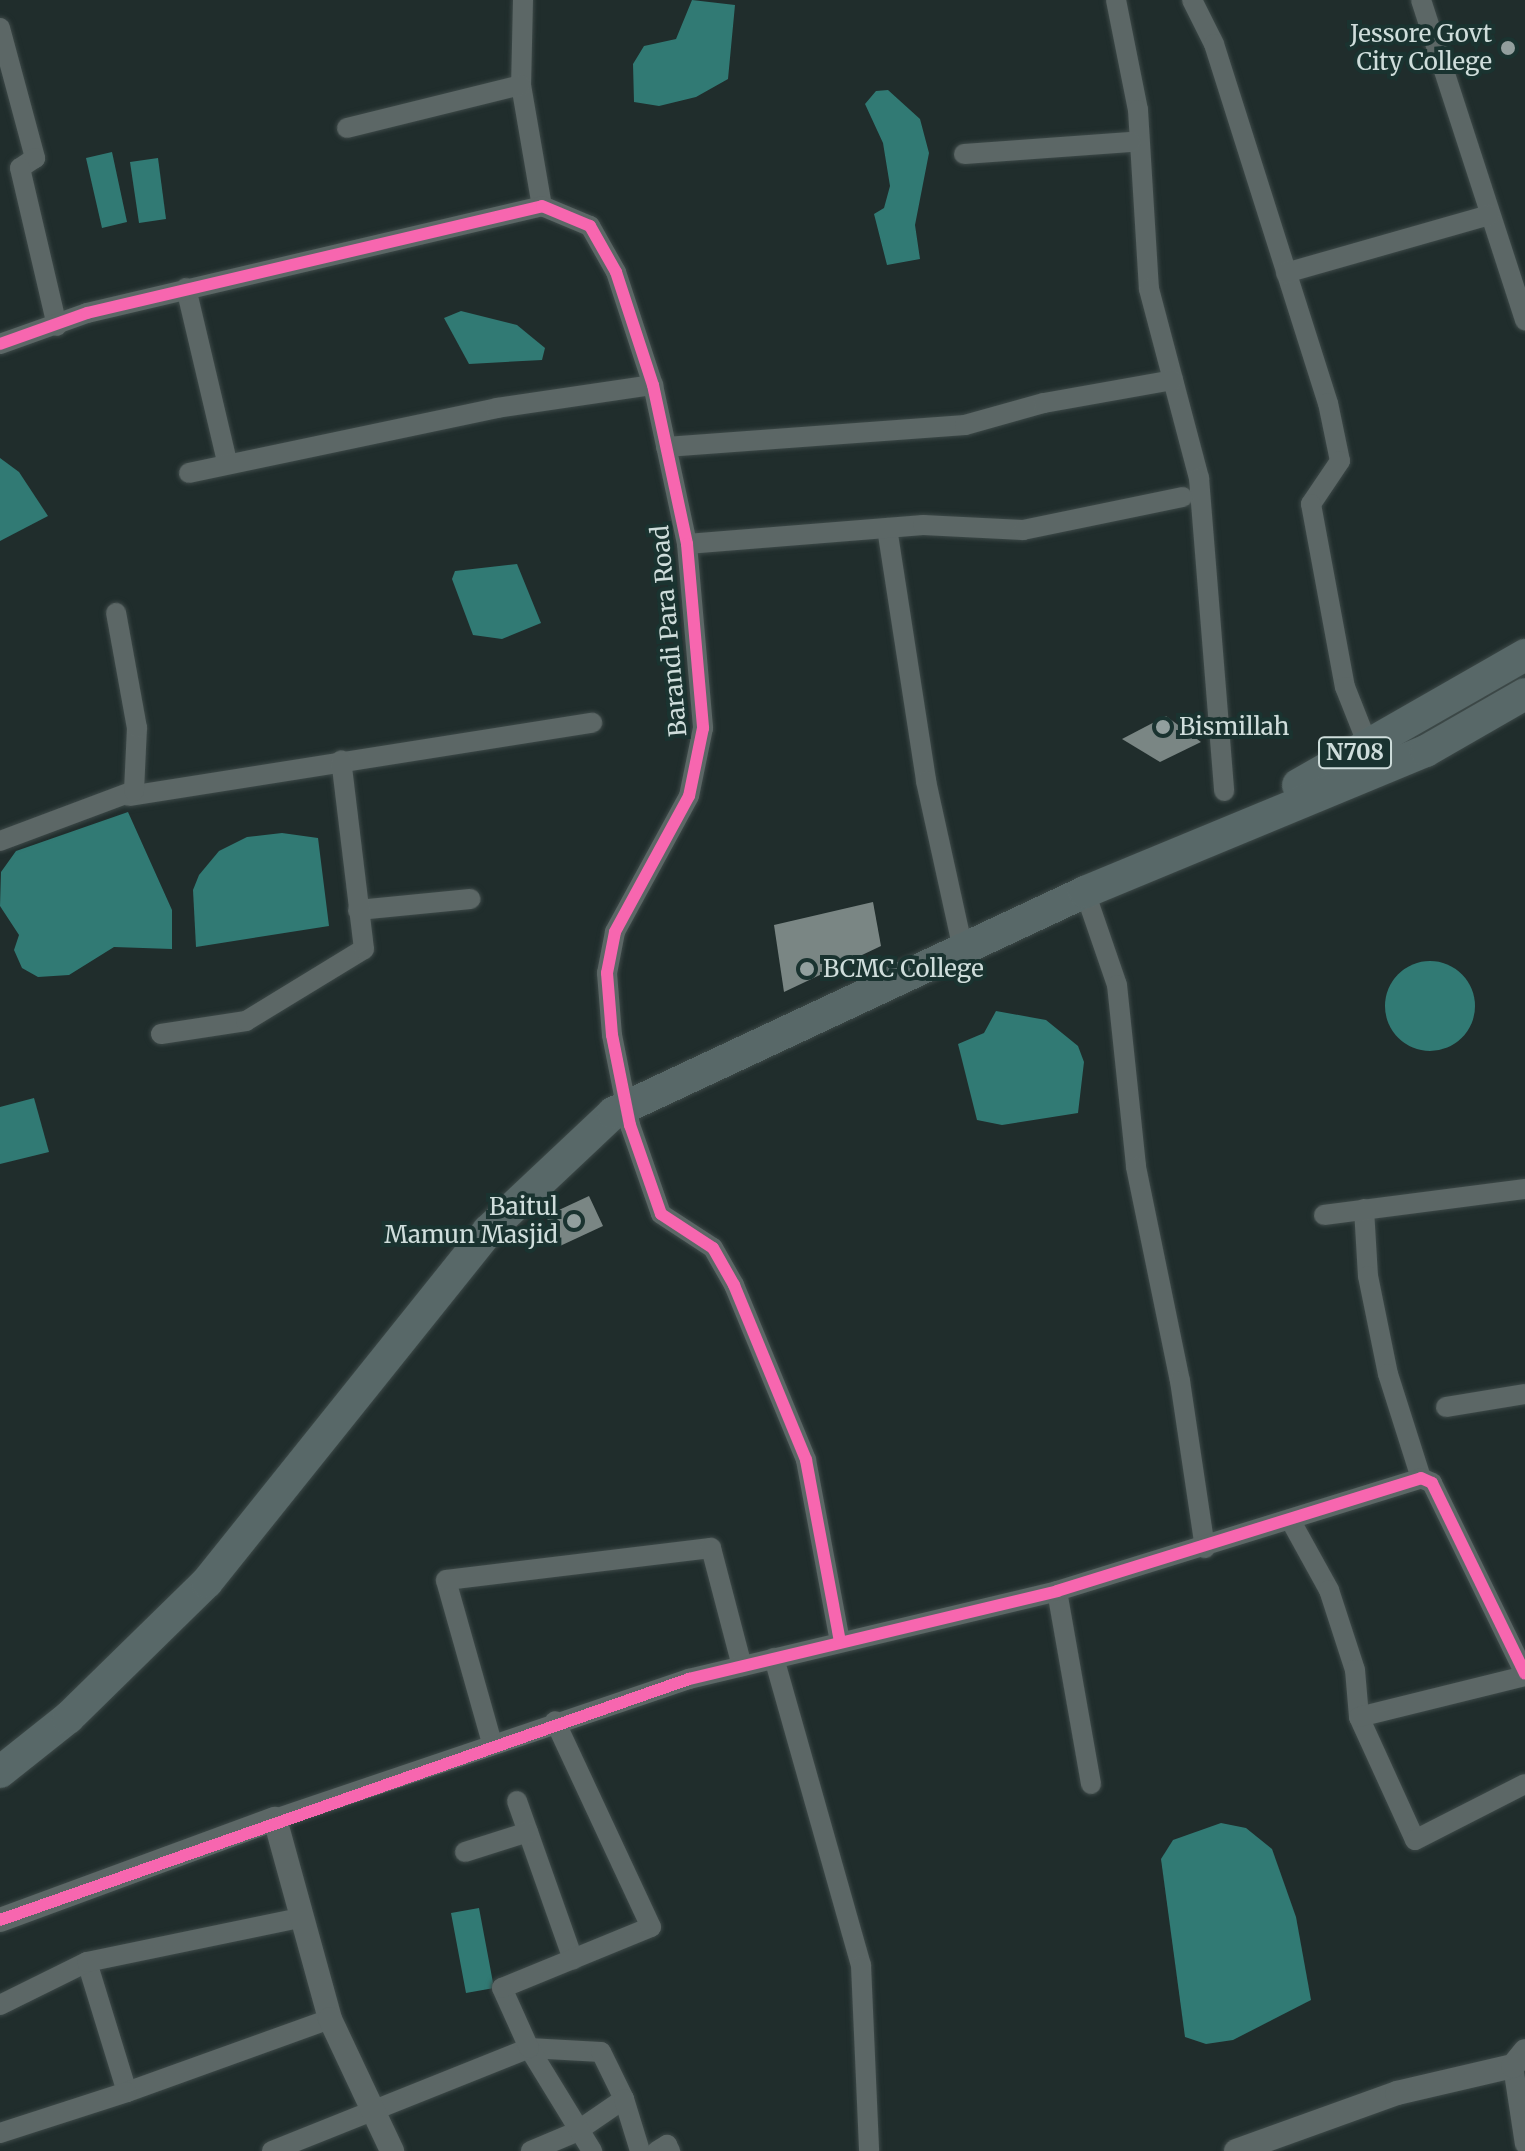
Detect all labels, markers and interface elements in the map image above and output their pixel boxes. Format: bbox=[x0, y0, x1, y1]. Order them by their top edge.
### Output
place label: Jessore Govt City College bbox=[1350, 20, 1492, 76]
marker: Jessore Govt City College bbox=[1499, 39, 1517, 57]
street label: Barandi Para Road bbox=[645, 524, 693, 738]
place label: Bismillah bbox=[1179, 713, 1289, 741]
marker: Bismillah bbox=[1154, 718, 1172, 736]
road number: N708 bbox=[1317, 735, 1393, 771]
place label: BCMC College bbox=[823, 955, 984, 983]
marker: BCMC College bbox=[798, 960, 816, 978]
place label: Baitul Mamun Masjid bbox=[384, 1193, 558, 1249]
marker: Baitul Mamun Masjid bbox=[565, 1212, 583, 1230]

